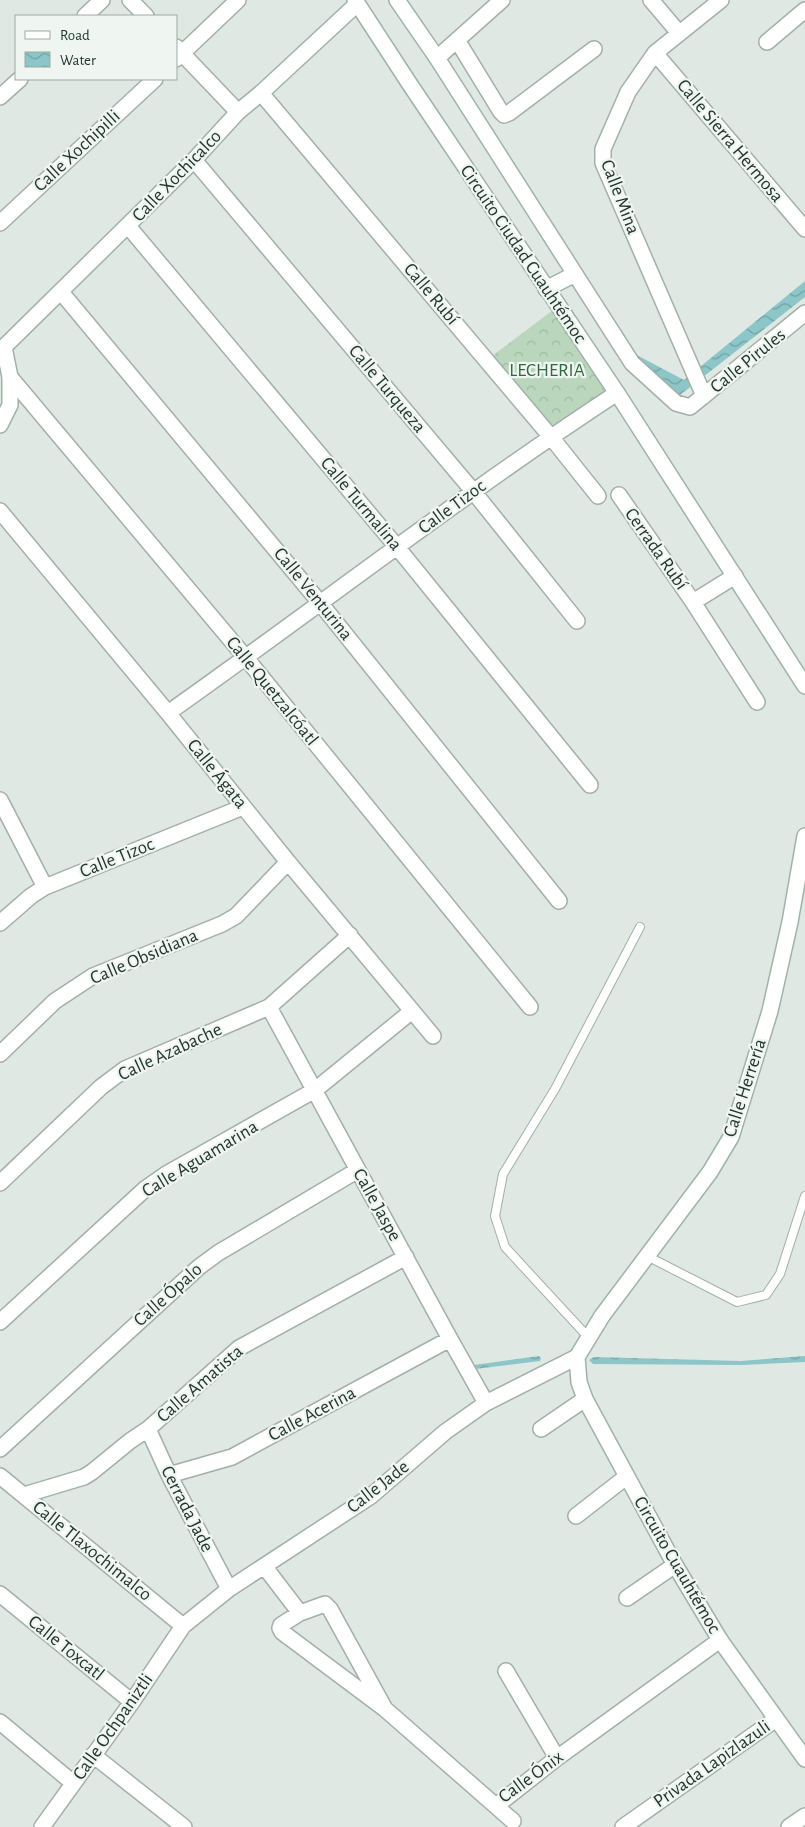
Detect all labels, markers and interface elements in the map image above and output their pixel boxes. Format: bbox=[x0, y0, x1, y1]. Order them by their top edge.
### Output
legend bbox=[15, 15, 178, 80]
text: Road bbox=[60, 28, 90, 43]
text: Water bbox=[60, 53, 96, 68]
street label: Calle Sierra Hermosa bbox=[673, 76, 787, 206]
street label: Calle Xochipilli bbox=[30, 106, 124, 196]
street label: Calle Xochicalco bbox=[129, 127, 225, 225]
street label: Calle Mina bbox=[597, 157, 643, 237]
street label: Circuito Ciudad Cuauhtémoc bbox=[456, 162, 590, 346]
street label: Calle Rubí bbox=[400, 259, 462, 329]
street label: Calle Pirules bbox=[707, 325, 789, 397]
street label: Calle Turqueza bbox=[345, 341, 429, 437]
park label: LECHERIA bbox=[509, 361, 585, 380]
street label: Calle Turmalina bbox=[317, 454, 405, 554]
street label: Calle Tizoc bbox=[415, 476, 489, 538]
street label: Cerrada Rubí bbox=[621, 505, 691, 594]
street label: Calle Venturina bbox=[270, 544, 356, 644]
street label: Calle Quetzalcóatl bbox=[222, 633, 322, 749]
street label: Calle Ágata bbox=[183, 734, 252, 813]
street label: Calle Tizoc bbox=[77, 835, 157, 881]
street label: Calle Obsidiana bbox=[87, 926, 201, 988]
street label: Calle Azabache bbox=[115, 1020, 225, 1084]
street label: Calle Herrería bbox=[720, 1036, 770, 1139]
street label: Calle Aguamarina bbox=[139, 1117, 261, 1201]
street label: Calle Jaspe bbox=[349, 1166, 405, 1244]
street label: Calle Ópalo bbox=[129, 1258, 206, 1330]
street label: Calle Amatista bbox=[153, 1342, 247, 1426]
street label: Calle Acerina bbox=[265, 1383, 359, 1445]
street label: Calle Jade bbox=[343, 1457, 413, 1517]
street label: Cerrada Jade bbox=[157, 1463, 217, 1555]
street label: Circuito Cuauhtémoc bbox=[630, 1493, 724, 1637]
street label: Calle Tlaxochimalco bbox=[29, 1497, 155, 1605]
street label: Calle Toxcatl bbox=[24, 1612, 108, 1684]
street label: Calle Ochpaniztli bbox=[69, 1670, 157, 1784]
street label: Privada Lapizlazuli bbox=[650, 1717, 774, 1811]
street label: Calle Ónix bbox=[494, 1746, 567, 1807]

